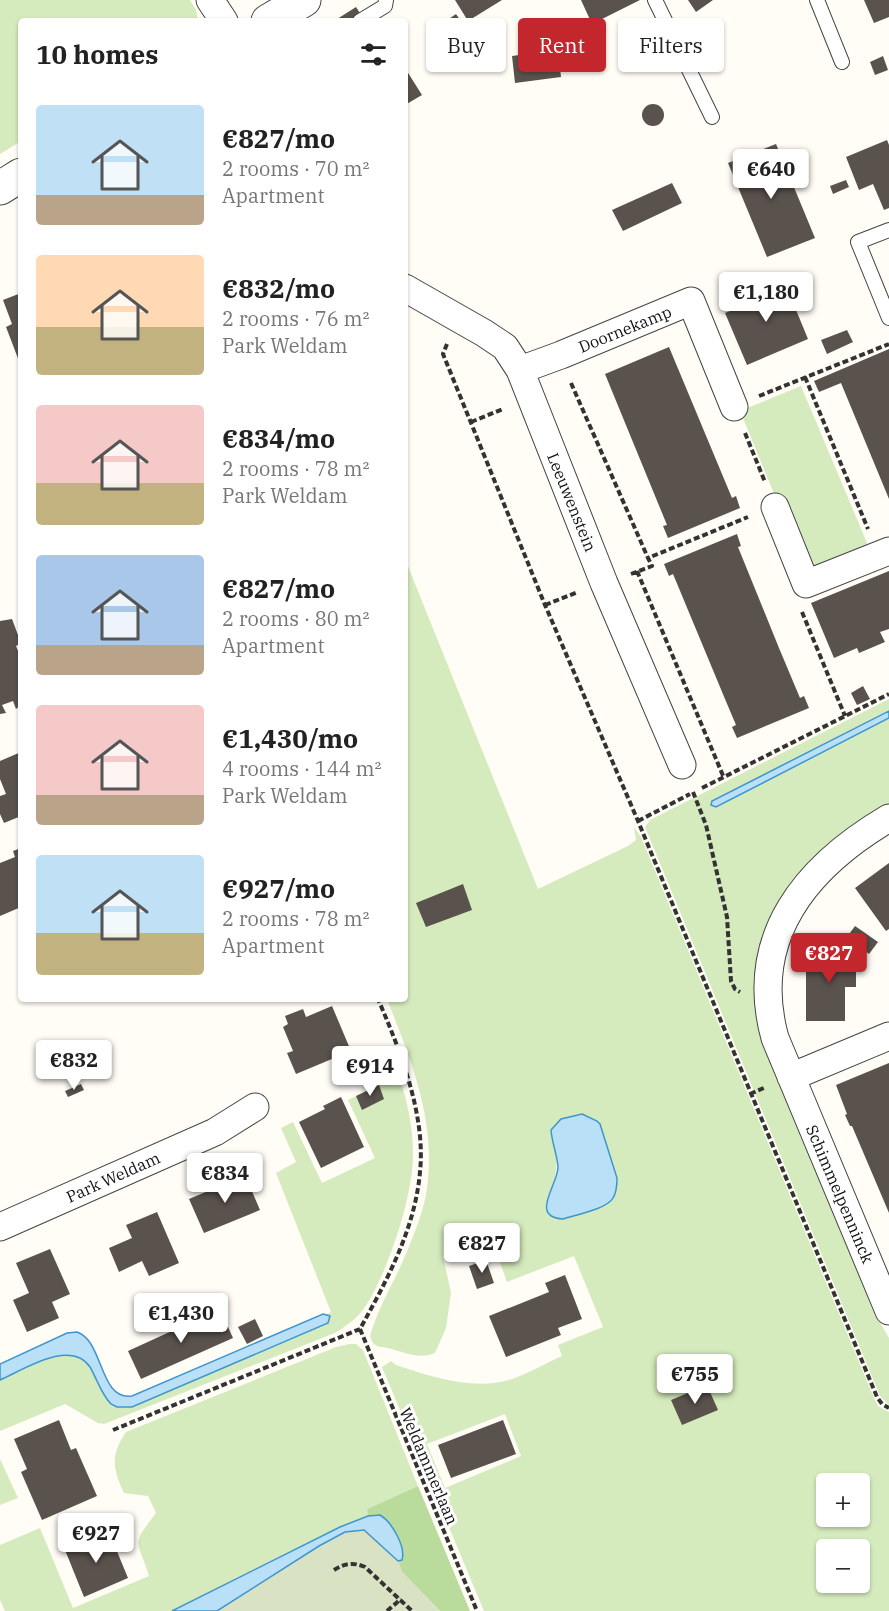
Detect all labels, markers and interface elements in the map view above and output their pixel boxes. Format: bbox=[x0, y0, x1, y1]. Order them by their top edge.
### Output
chip: Buy bbox=[426, 18, 506, 72]
chip: Rent bbox=[518, 18, 606, 72]
chip: Filters bbox=[618, 18, 724, 72]
text: 10 homes bbox=[36, 37, 158, 71]
icon: filters bbox=[357, 38, 390, 71]
text: €827/mo bbox=[222, 121, 335, 155]
icon: home bbox=[84, 129, 156, 201]
pin: €640 bbox=[735, 149, 807, 200]
text: 2 rooms · 70 m² bbox=[222, 155, 369, 182]
text: €640 bbox=[747, 155, 795, 182]
text: Apartment bbox=[222, 182, 325, 209]
text: €832/mo bbox=[222, 271, 335, 305]
pin: €1,180 bbox=[717, 272, 815, 323]
text: €1,180 bbox=[733, 278, 799, 305]
icon: home bbox=[84, 279, 156, 351]
street label: Doornekamp bbox=[576, 301, 675, 357]
text: 2 rooms · 76 m² bbox=[222, 305, 369, 332]
text: Park Weldam bbox=[222, 332, 348, 359]
text: €834/mo bbox=[222, 421, 335, 455]
icon: home bbox=[84, 429, 156, 501]
street label: Leeuwenstein bbox=[543, 450, 601, 554]
text: 2 rooms · 78 m² bbox=[222, 455, 369, 482]
text: Park Weldam bbox=[222, 482, 348, 509]
text: €827/mo bbox=[222, 571, 335, 605]
icon: home bbox=[84, 579, 156, 651]
text: 2 rooms · 80 m² bbox=[222, 605, 369, 632]
text: Apartment bbox=[222, 632, 325, 659]
text: €1,430/mo bbox=[222, 721, 358, 755]
icon: home bbox=[84, 729, 156, 801]
text: 4 rooms · 144 m² bbox=[222, 755, 381, 782]
text: Park Weldam bbox=[222, 782, 348, 809]
text: €927/mo bbox=[222, 871, 335, 905]
icon: home bbox=[84, 879, 156, 951]
text: 2 rooms · 78 m² bbox=[222, 905, 369, 932]
text: Apartment bbox=[222, 932, 325, 959]
pin: €827 bbox=[793, 933, 865, 984]
text: €827 bbox=[805, 939, 853, 966]
pin: €832 bbox=[38, 1040, 110, 1091]
text: €832 bbox=[50, 1046, 98, 1073]
pin: €914 bbox=[334, 1046, 406, 1097]
text: €914 bbox=[346, 1052, 394, 1079]
street label: Schimmelpenninck bbox=[802, 1122, 878, 1267]
street label: Park Weldam bbox=[63, 1147, 163, 1207]
pin: €834 bbox=[189, 1153, 261, 1204]
text: €834 bbox=[201, 1159, 249, 1186]
pin: €827 bbox=[446, 1223, 518, 1274]
text: €827 bbox=[458, 1229, 506, 1256]
pin: €1,430 bbox=[132, 1293, 230, 1344]
text: €1,430 bbox=[148, 1299, 214, 1326]
pin: €755 bbox=[659, 1354, 731, 1405]
text: €755 bbox=[671, 1360, 719, 1387]
street label: Weldammerlaan bbox=[395, 1404, 463, 1528]
map controls bbox=[816, 1473, 870, 1593]
button: + bbox=[816, 1473, 870, 1527]
pin: €927 bbox=[60, 1513, 132, 1564]
text: €927 bbox=[72, 1519, 120, 1546]
button: − bbox=[816, 1539, 870, 1593]

